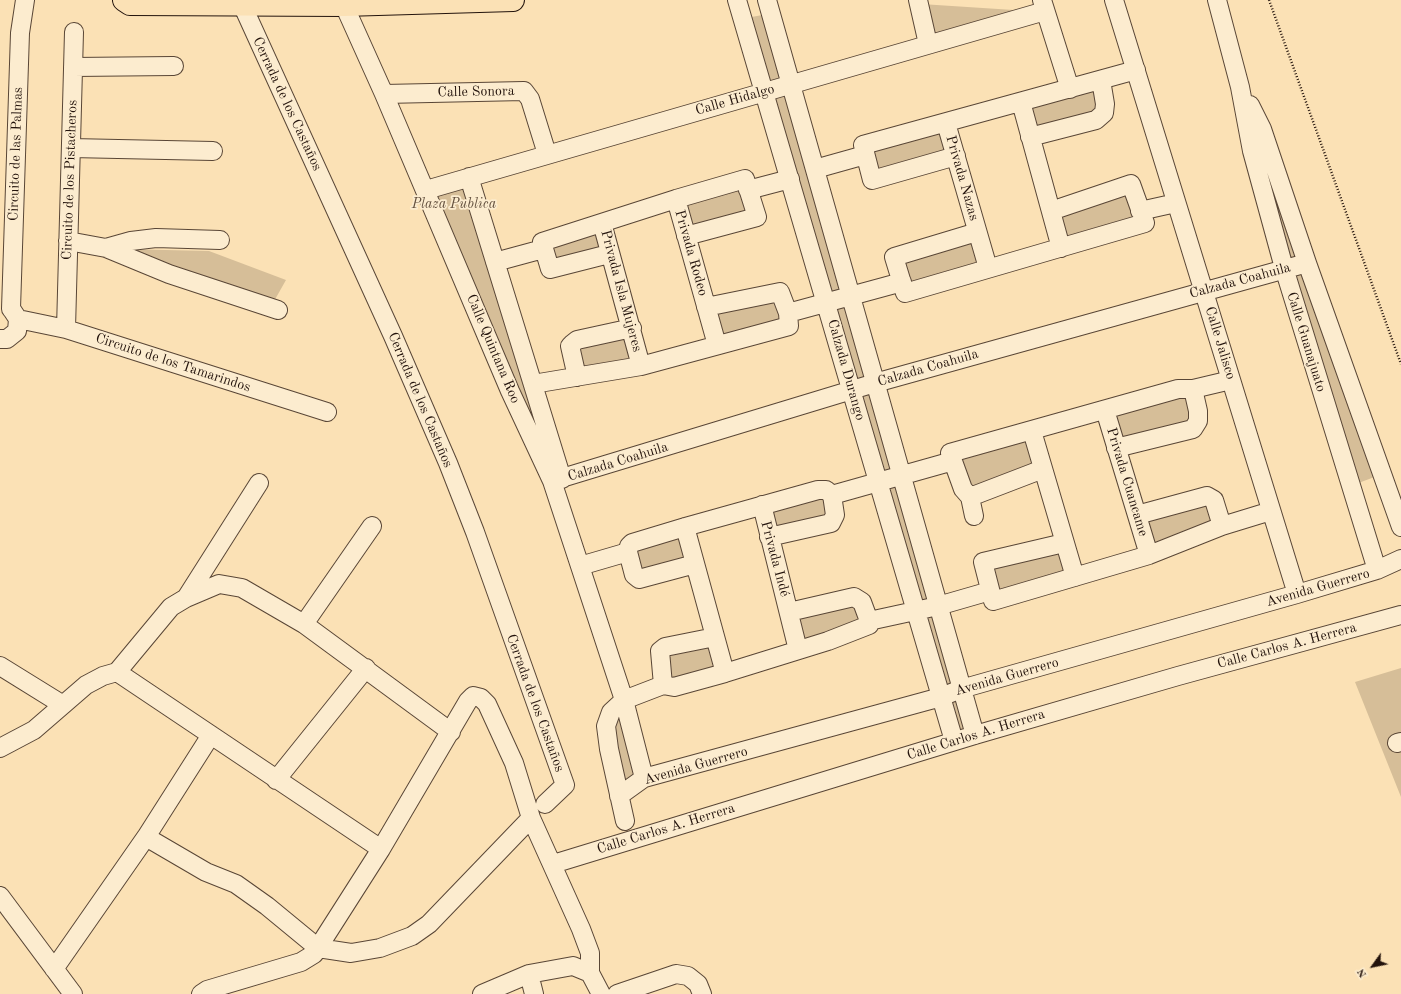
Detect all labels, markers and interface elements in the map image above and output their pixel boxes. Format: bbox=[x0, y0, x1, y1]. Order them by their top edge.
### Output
street label: Cerrada de los Castaños bbox=[249, 35, 325, 173]
street label: Calle Hidalgo bbox=[693, 81, 777, 119]
street label: Calle Sonora bbox=[437, 83, 515, 101]
street label: Circuito de las Palmas bbox=[5, 87, 27, 221]
street label: Circuito de los Pistacheros bbox=[59, 99, 81, 261]
street label: Privada Nazas bbox=[942, 133, 982, 223]
park label: Plaza Publica bbox=[412, 196, 496, 212]
street label: Privada Rodeo bbox=[671, 208, 711, 298]
street label: Privada Isla Mujeres bbox=[597, 228, 645, 354]
street label: Calzada Coahuila bbox=[1188, 259, 1292, 303]
street label: Calle Guanajuato bbox=[1283, 290, 1329, 394]
street label: Calle Quintana Roo bbox=[462, 292, 524, 406]
street label: Calle Jalisco bbox=[1201, 305, 1239, 381]
street label: Calzada Durango bbox=[824, 318, 868, 422]
street label: Circuito de los Tamarindos bbox=[93, 330, 253, 396]
street label: Cerrada de los Castaños bbox=[384, 330, 456, 470]
street label: Calzada Coahuila bbox=[876, 346, 980, 390]
street label: Privada Cuancame bbox=[1102, 426, 1152, 538]
street label: Calzada Coahuila bbox=[566, 439, 670, 485]
street label: Privada Indé bbox=[757, 519, 793, 599]
street label: Avenida Guerrero bbox=[1264, 565, 1372, 611]
street label: Calle Carlos A. Herrera bbox=[1215, 619, 1359, 673]
street label: Cerrada de los Castaños bbox=[502, 632, 568, 774]
street label: Avenida Guerrero bbox=[953, 654, 1061, 700]
street label: Calle Carlos A. Herrera bbox=[905, 706, 1047, 764]
street label: Avenida Guerrero bbox=[642, 743, 750, 789]
street label: Calle Carlos A. Herrera bbox=[595, 800, 737, 858]
north arrow bbox=[1353, 946, 1393, 986]
text: N bbox=[1356, 966, 1369, 979]

